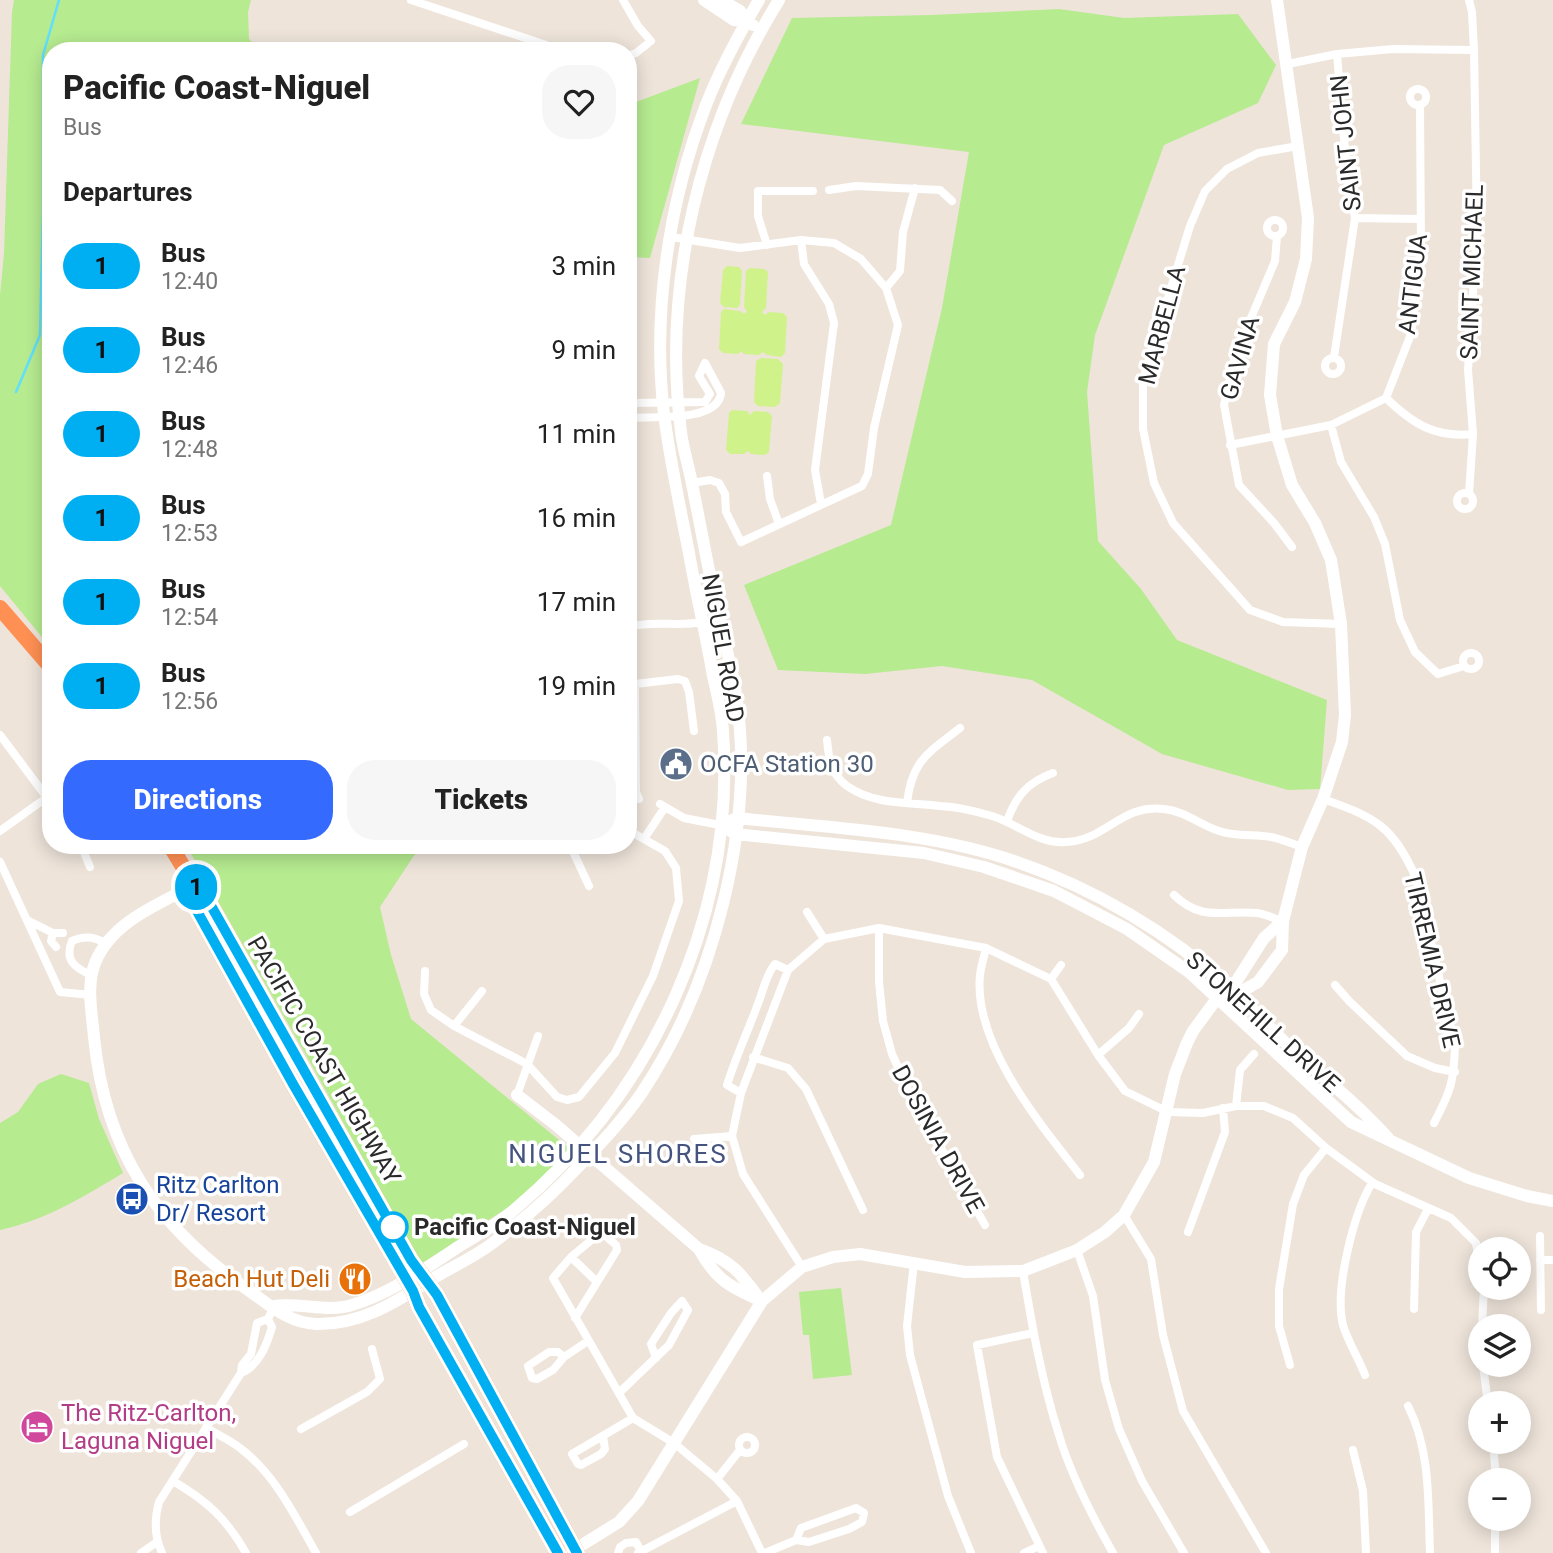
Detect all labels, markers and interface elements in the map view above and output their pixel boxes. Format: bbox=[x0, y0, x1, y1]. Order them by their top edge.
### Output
button: heart bbox=[542, 65, 616, 139]
text: Pacific Coast-Niguel bbox=[63, 68, 370, 107]
street label: SAINT JOHN bbox=[1325, 73, 1367, 213]
text: Bus bbox=[63, 114, 102, 141]
text: Departures bbox=[63, 177, 193, 207]
street label: SAINT MICHAEL bbox=[1455, 184, 1489, 360]
street label: ANTIGUA bbox=[1393, 232, 1433, 336]
text: Bus bbox=[161, 238, 206, 268]
text: 3 min bbox=[551, 251, 616, 281]
text: 1 bbox=[95, 252, 108, 280]
street label: MARBELLA bbox=[1133, 262, 1191, 388]
text: 12:40 bbox=[161, 268, 218, 295]
street label: GAVINA bbox=[1215, 313, 1265, 403]
text: Bus bbox=[161, 322, 206, 352]
text: 9 min bbox=[551, 335, 616, 365]
text: 1 bbox=[95, 336, 108, 364]
text: 12:46 bbox=[161, 352, 218, 379]
text: Bus bbox=[161, 406, 206, 436]
text: 11 min bbox=[537, 419, 616, 449]
text: 1 bbox=[95, 420, 108, 448]
text: 12:48 bbox=[161, 436, 218, 463]
text: Bus bbox=[161, 490, 206, 520]
text: 16 min bbox=[537, 503, 616, 533]
text: 1 bbox=[95, 504, 108, 532]
text: 12:53 bbox=[161, 520, 218, 547]
street label: NIGUEL ROAD bbox=[696, 571, 750, 725]
text: Bus bbox=[161, 574, 206, 604]
text: 17 min bbox=[537, 587, 616, 617]
text: 1 bbox=[95, 588, 108, 616]
text: 12:54 bbox=[161, 604, 218, 631]
text: Bus bbox=[161, 658, 206, 688]
text: 19 min bbox=[537, 671, 616, 701]
text: 1 bbox=[95, 672, 108, 700]
text: 12:56 bbox=[161, 688, 218, 715]
public building icon: OCFA Station 30 bbox=[657, 745, 695, 783]
place label: OCFA Station 30 bbox=[700, 750, 874, 778]
button: Directions bbox=[63, 760, 333, 840]
button: Tickets bbox=[347, 760, 616, 840]
line badge: 1 bbox=[173, 864, 219, 910]
street label: TIRREMIA DRIVE bbox=[1398, 869, 1466, 1051]
text: 1 bbox=[189, 873, 203, 901]
street label: PACIFIC COAST HIGHWAY bbox=[242, 931, 407, 1189]
street label: STONEHILL DRIVE bbox=[1180, 946, 1346, 1098]
street label: DOSINIA DRIVE bbox=[886, 1060, 990, 1218]
district label: NIGUEL SHORES bbox=[508, 1139, 728, 1169]
place label: Ritz Carlton Dr/ Resort bbox=[156, 1171, 280, 1227]
bus stop icon: Ritz Carlton Dr/ Resort bbox=[113, 1180, 151, 1218]
marker: Pacific Coast-Niguel bbox=[378, 1212, 408, 1242]
place label: Pacific Coast-Niguel bbox=[414, 1213, 636, 1241]
map controls bbox=[1468, 1237, 1531, 1531]
button: locate bbox=[1468, 1237, 1531, 1300]
restaurant icon: Beach Hut Deli bbox=[336, 1260, 374, 1298]
place label: Beach Hut Deli bbox=[173, 1265, 330, 1293]
button: layers bbox=[1468, 1314, 1531, 1377]
button: + bbox=[1468, 1391, 1531, 1454]
place label: The Ritz-Carlton, Laguna Niguel bbox=[61, 1399, 236, 1455]
hotel icon: The Ritz-Carlton, Laguna Niguel bbox=[18, 1408, 56, 1446]
button: − bbox=[1468, 1468, 1531, 1531]

